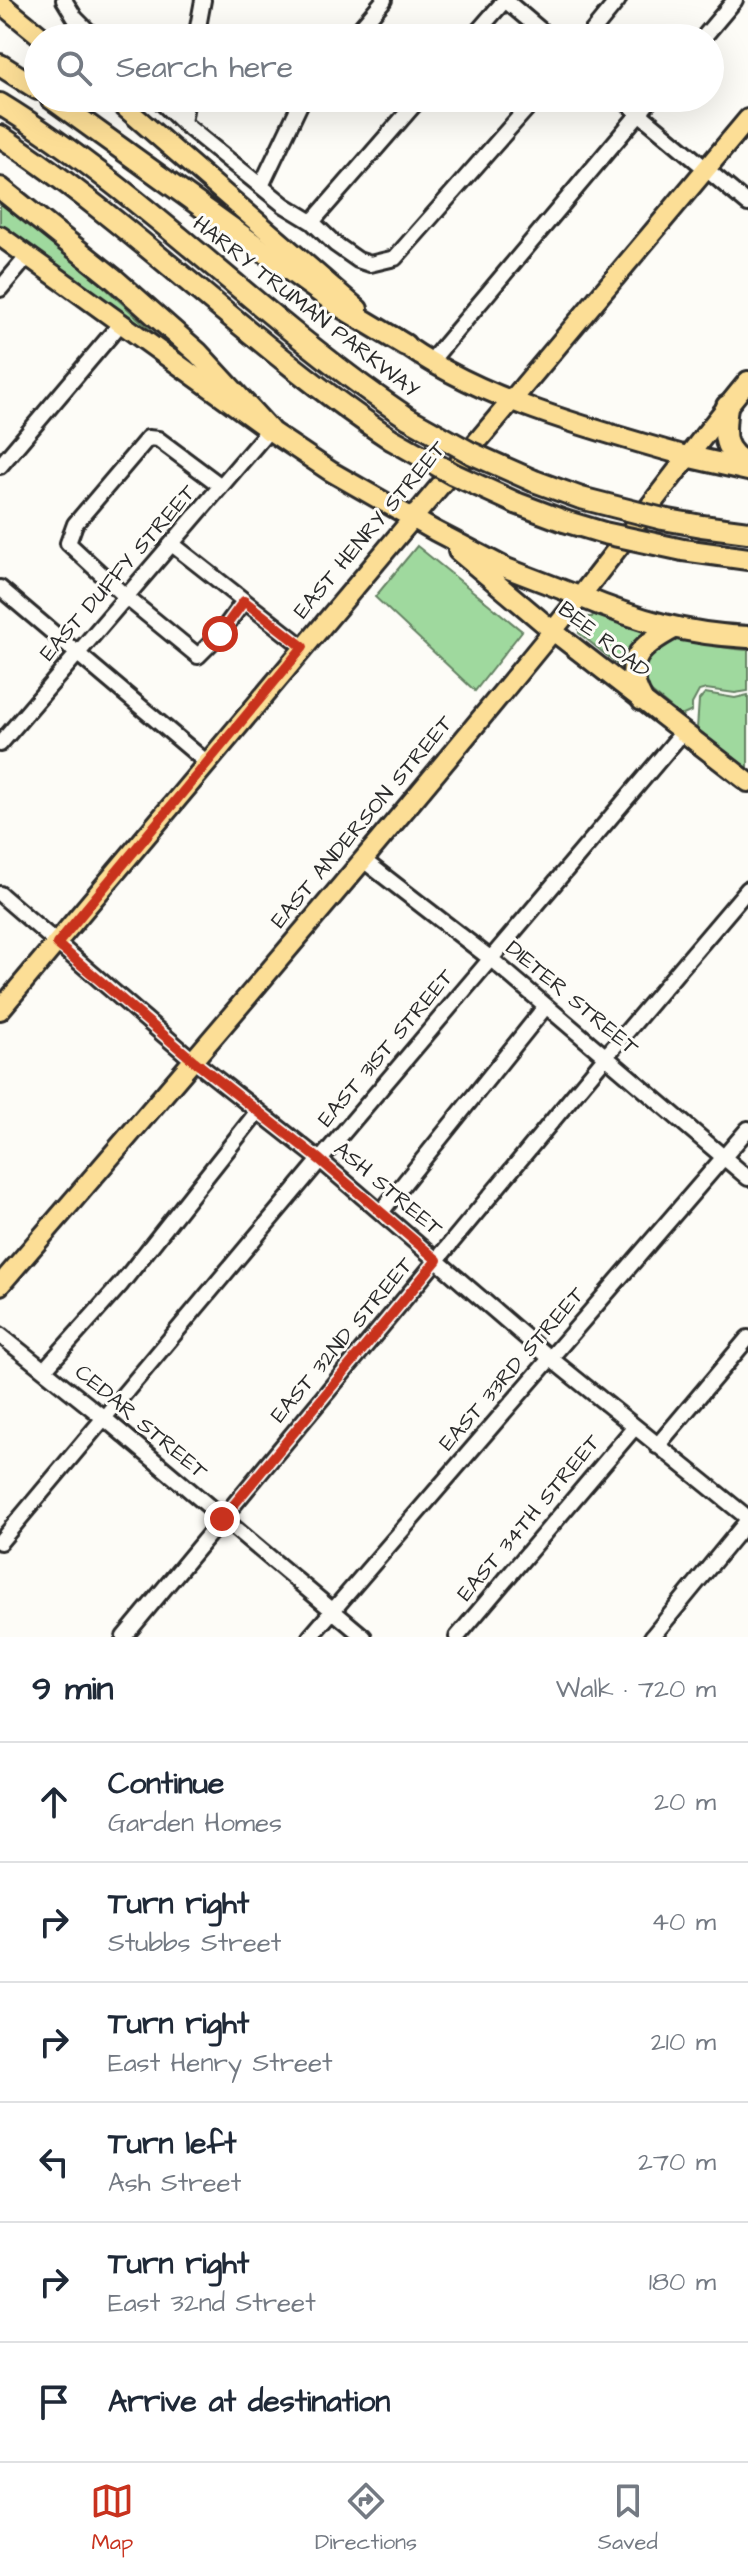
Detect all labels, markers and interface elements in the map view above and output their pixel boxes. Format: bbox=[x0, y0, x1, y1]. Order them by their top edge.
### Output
search box bbox=[24, 24, 724, 112]
icon: search bbox=[52, 46, 96, 90]
text: Search here bbox=[116, 47, 293, 89]
street label: HARRY TRUMAN PARKWAY bbox=[186, 209, 426, 405]
street label: EAST HENRY STREET bbox=[286, 434, 454, 626]
street label: EAST DUFFY STREET bbox=[33, 478, 204, 668]
street label: BEE ROAD bbox=[551, 594, 657, 686]
route start bbox=[202, 616, 238, 652]
street label: EAST ANDERSON STREET bbox=[264, 709, 461, 935]
street label: DIETER STREET bbox=[499, 933, 645, 1063]
street label: EAST 31ST STREET bbox=[311, 962, 462, 1134]
street label: ASH STREET bbox=[327, 1134, 449, 1244]
street label: EAST 32ND STREET bbox=[263, 1250, 421, 1430]
street label: EAST 33RD STREET bbox=[432, 1280, 592, 1458]
street label: CEDAR STREET bbox=[68, 1357, 214, 1487]
street label: EAST 34TH STREET bbox=[450, 1428, 608, 1608]
route end bbox=[204, 1501, 240, 1537]
text: 9 min bbox=[32, 1665, 114, 1713]
text: Walk · 720 m bbox=[556, 1671, 716, 1707]
text: Continue bbox=[108, 1763, 224, 1805]
icon: ahead bbox=[32, 1780, 76, 1824]
text: 20 m bbox=[654, 1784, 716, 1820]
text: Garden Homes bbox=[108, 1805, 282, 1841]
text: Turn right bbox=[108, 1883, 249, 1925]
icon: right bbox=[32, 1900, 76, 1944]
text: 40 m bbox=[651, 1904, 716, 1940]
text: Stubbs Street bbox=[108, 1925, 281, 1961]
text: Turn right bbox=[108, 2003, 249, 2045]
icon: right bbox=[32, 2020, 76, 2064]
text: 210 m bbox=[651, 2024, 716, 2060]
text: East Henry Street bbox=[108, 2045, 333, 2081]
text: Turn left bbox=[108, 2123, 236, 2165]
icon: left bbox=[32, 2140, 76, 2184]
text: 270 m bbox=[638, 2144, 716, 2180]
text: Ash Street bbox=[108, 2165, 241, 2201]
text: Turn right bbox=[108, 2243, 249, 2285]
icon: right bbox=[32, 2260, 76, 2304]
text: 180 m bbox=[649, 2264, 716, 2300]
text: East 32nd Street bbox=[108, 2285, 316, 2321]
icon: arrive bbox=[32, 2380, 76, 2424]
text: Arrive at destination bbox=[108, 2381, 390, 2423]
tab: Map bbox=[90, 2479, 134, 2558]
tab: Directions bbox=[315, 2479, 417, 2558]
tab: Saved bbox=[598, 2479, 658, 2558]

